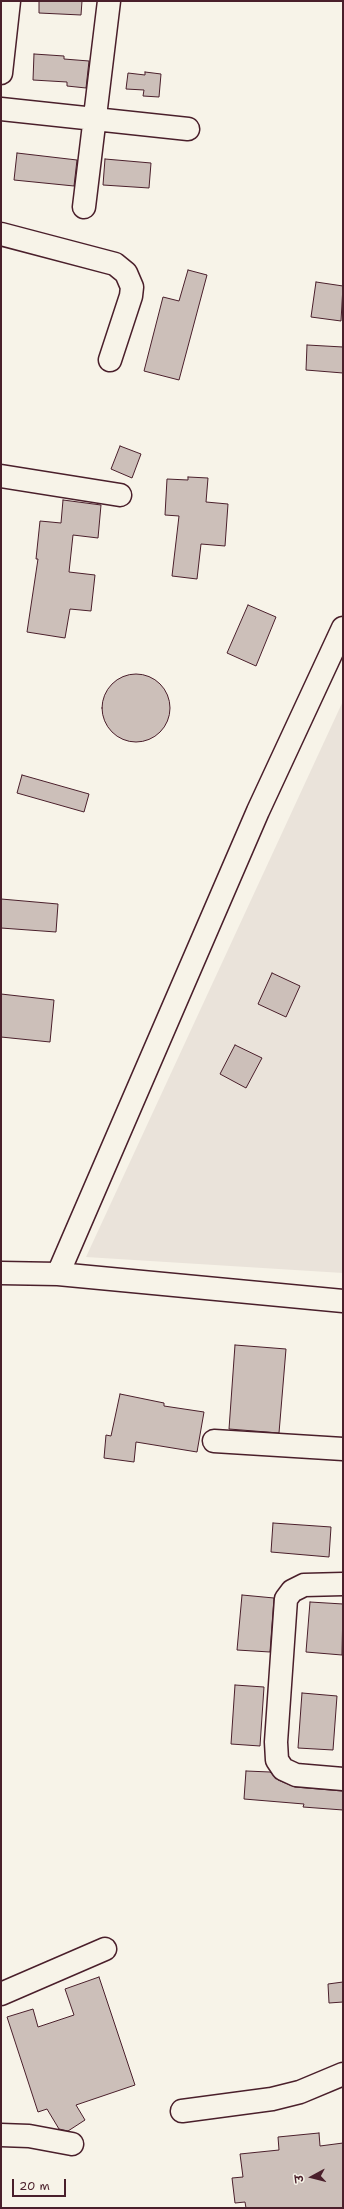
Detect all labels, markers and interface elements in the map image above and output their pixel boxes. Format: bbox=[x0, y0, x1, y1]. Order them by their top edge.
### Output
north arrow bbox=[292, 2157, 332, 2197]
scale bar bbox=[14, 2171, 68, 2197]
text: उ bbox=[292, 2174, 307, 2183]
text: 20 m bbox=[19, 2178, 50, 2194]

